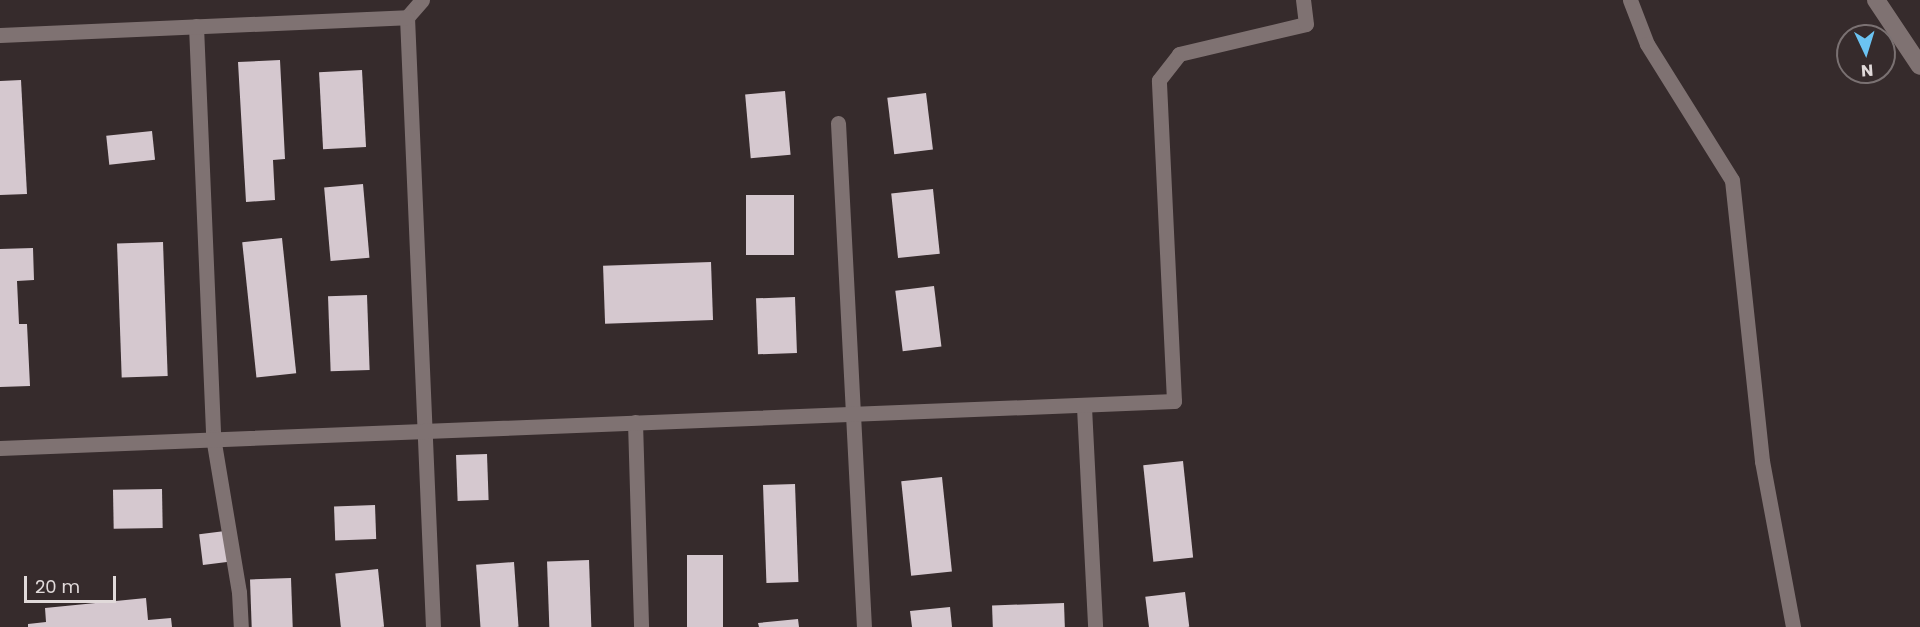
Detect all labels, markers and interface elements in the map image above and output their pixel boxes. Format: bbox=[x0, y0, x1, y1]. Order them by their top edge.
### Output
north arrow bbox=[1836, 24, 1896, 84]
text: N bbox=[1860, 59, 1874, 82]
scale bar bbox=[27, 564, 118, 602]
text: 20 m bbox=[35, 574, 80, 599]

